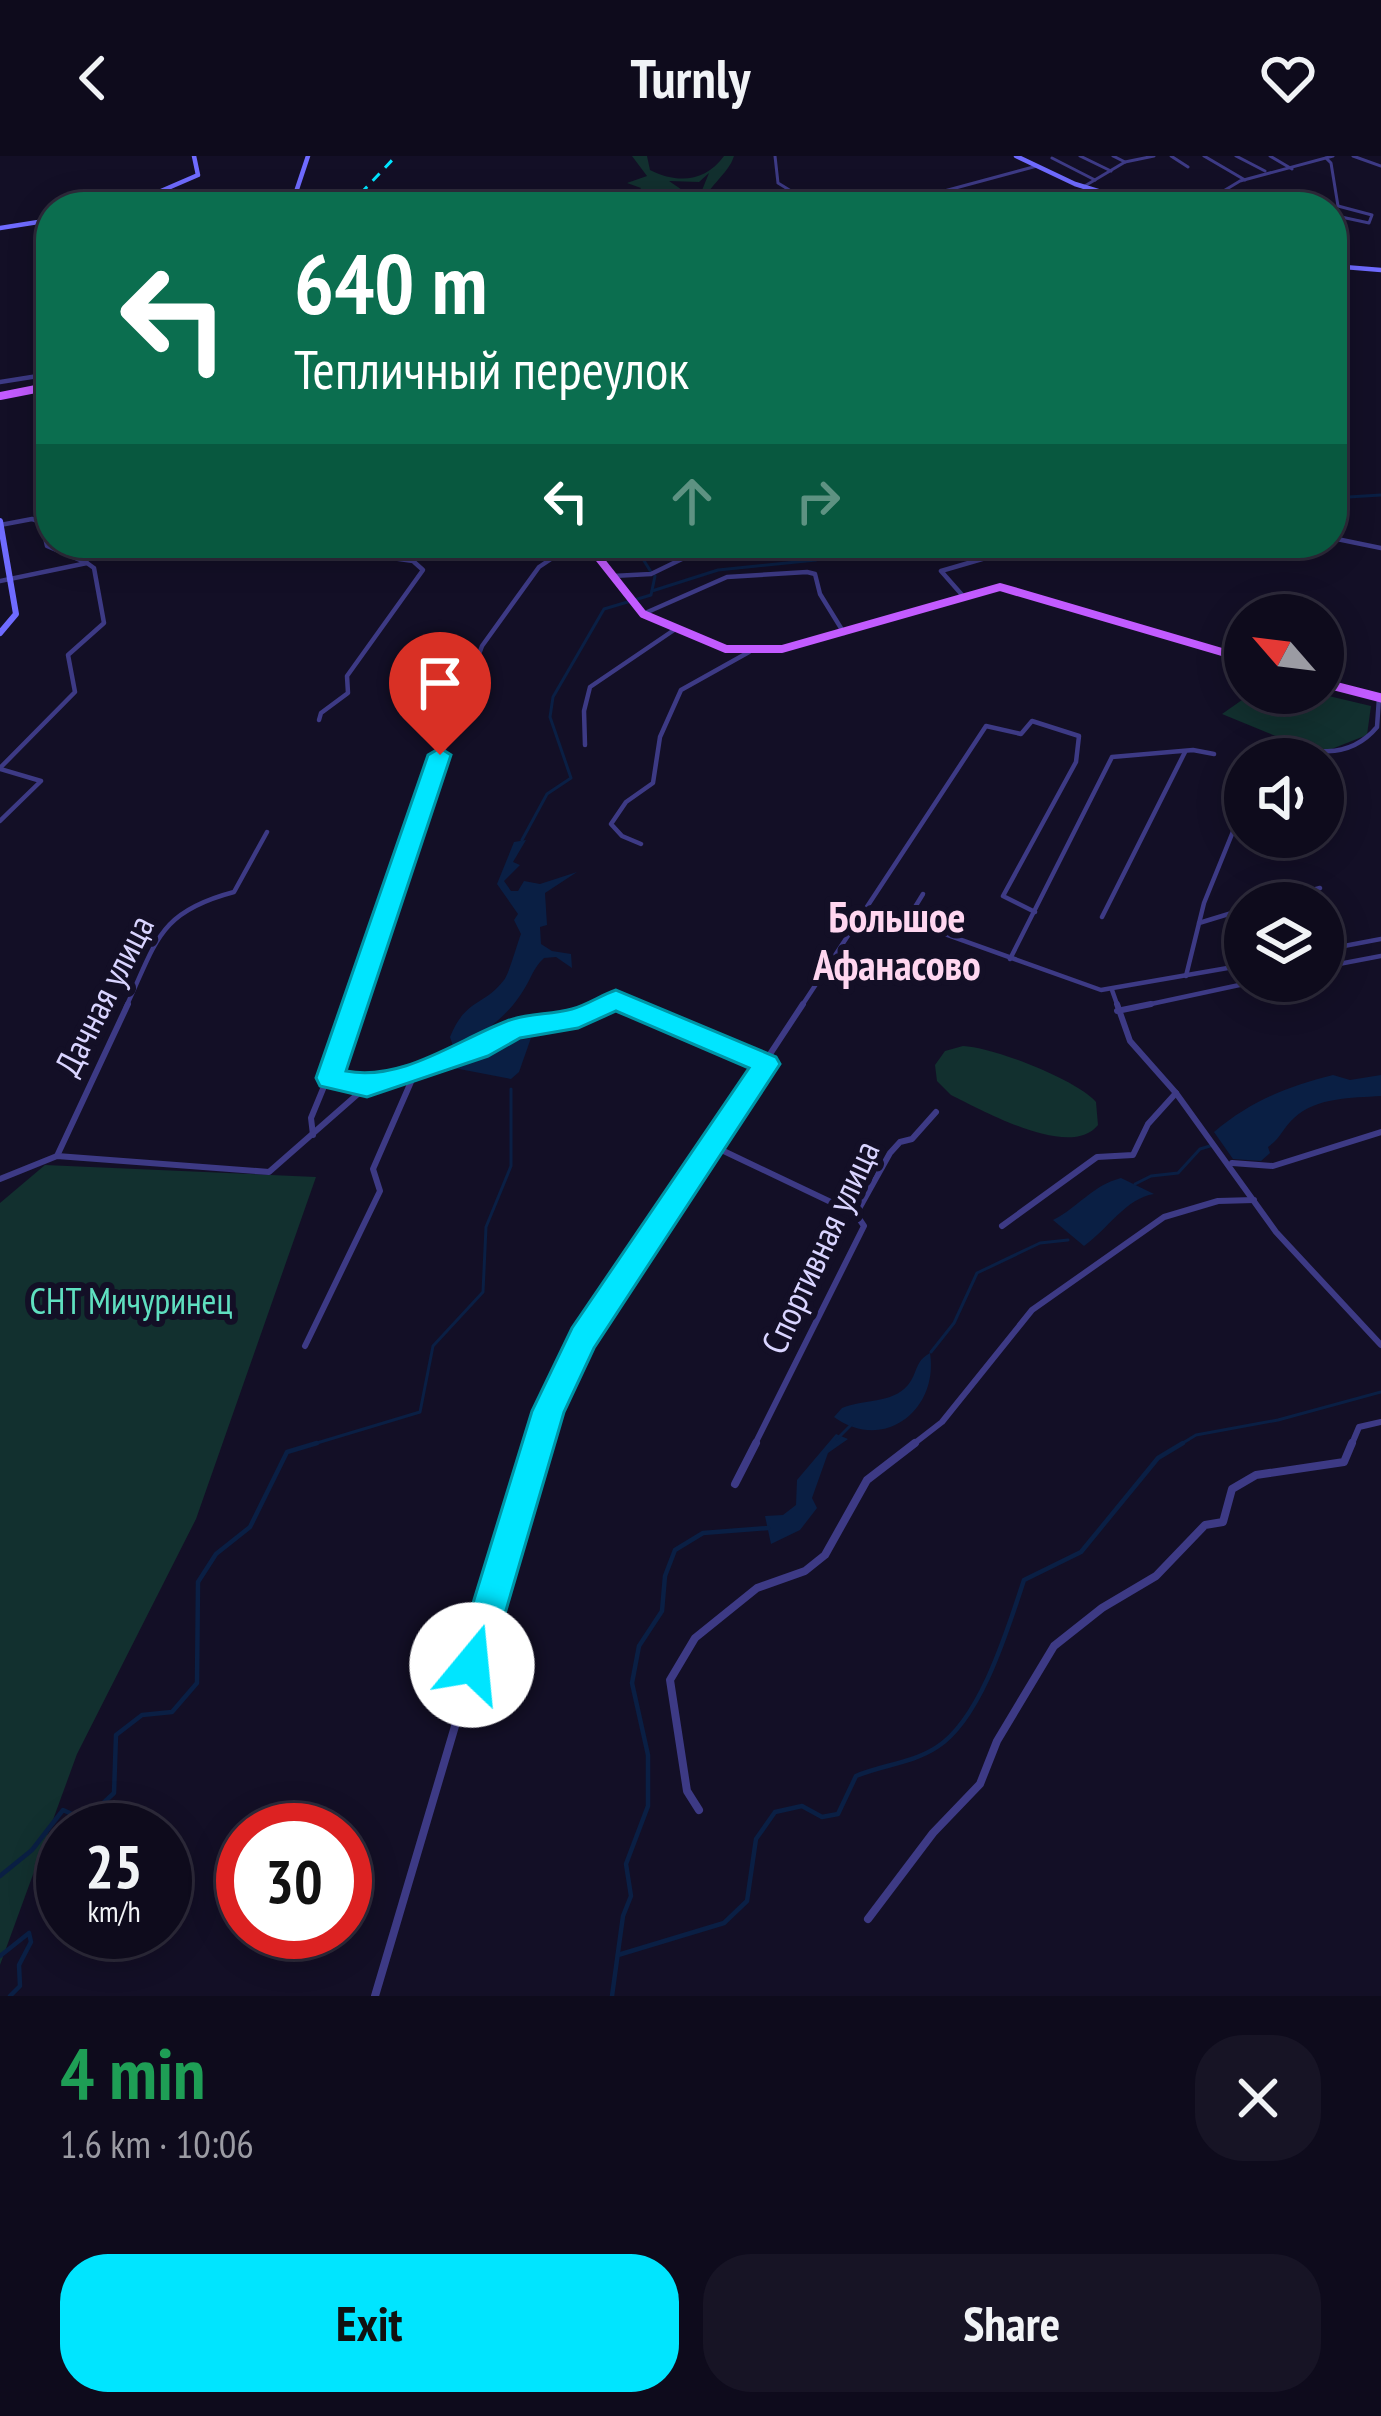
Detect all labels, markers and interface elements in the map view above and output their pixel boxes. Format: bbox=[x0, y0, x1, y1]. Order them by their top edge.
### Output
text: Turnly bbox=[631, 43, 750, 113]
icon: back bbox=[60, 45, 126, 111]
icon: heart bbox=[1255, 45, 1321, 111]
text: 640 m bbox=[294, 228, 487, 337]
icon: left bbox=[96, 240, 252, 396]
text: Тепличный переулок bbox=[294, 334, 689, 404]
icon: left bbox=[533, 468, 599, 534]
icon: ahead bbox=[659, 468, 725, 534]
icon: right bbox=[785, 468, 851, 534]
north arrow bbox=[1224, 594, 1344, 714]
map controls bbox=[1224, 594, 1344, 1002]
pin bbox=[389, 632, 491, 755]
icon: arrive bbox=[407, 650, 473, 716]
button: sound bbox=[1224, 738, 1344, 858]
button: layers bbox=[1224, 882, 1344, 1002]
district label: Большое Афанасово bbox=[812, 889, 981, 992]
street label: Дачная улица bbox=[43, 907, 164, 1083]
street label: Спортивная улица bbox=[750, 1133, 889, 1361]
park label: СНТ Мичуринец bbox=[30, 1277, 232, 1324]
position arrow bbox=[409, 1602, 535, 1728]
speed limit sign: 30 bbox=[216, 1803, 372, 1959]
text: 25 bbox=[85, 1827, 143, 1905]
text: km/h bbox=[87, 1891, 141, 1930]
text: 4 min bbox=[60, 2026, 205, 2119]
button: close bbox=[1195, 2035, 1321, 2161]
text: 1.6 km · 10:06 bbox=[60, 2118, 254, 2169]
button: Exit bbox=[60, 2254, 679, 2392]
button: Share bbox=[703, 2254, 1321, 2392]

